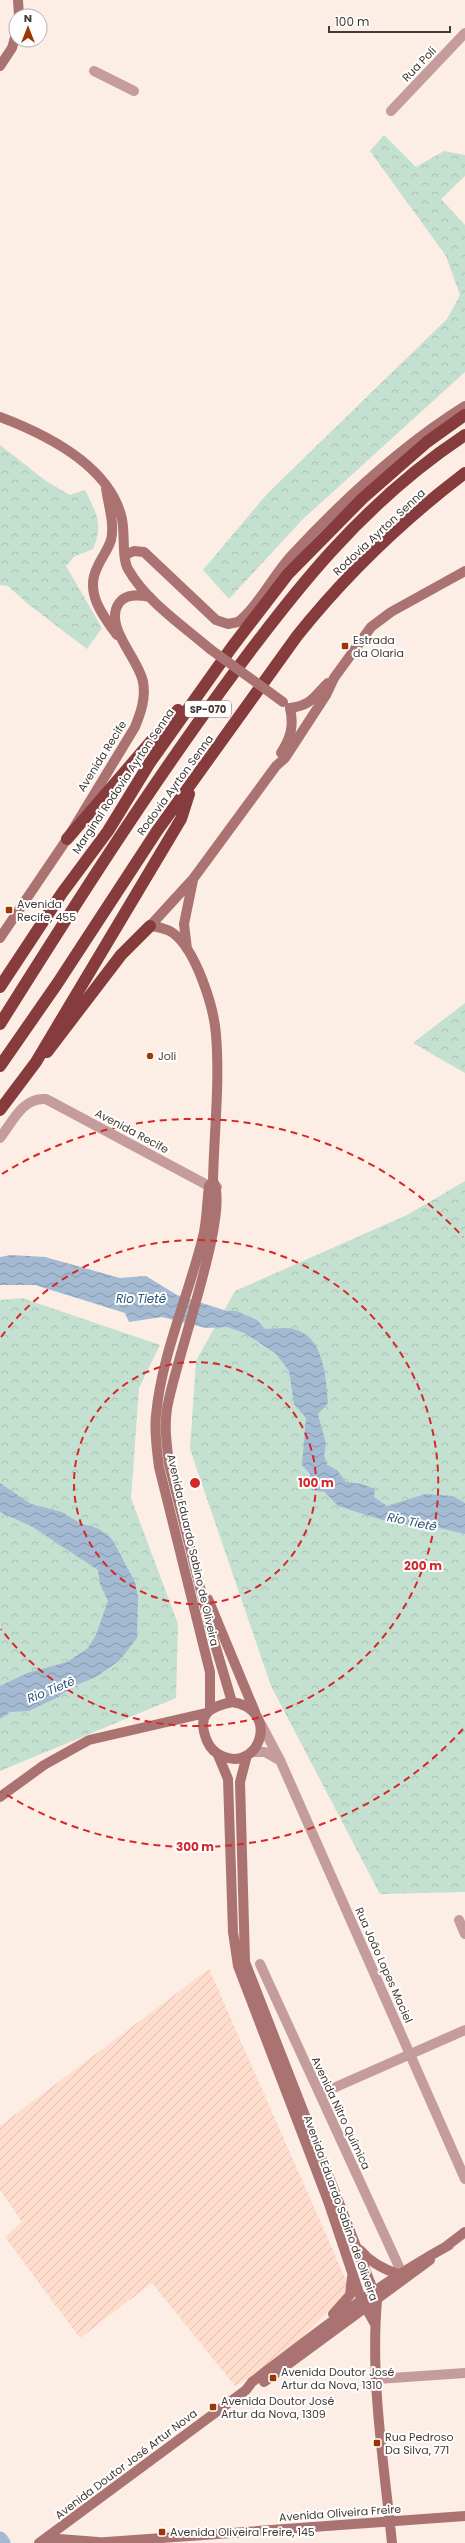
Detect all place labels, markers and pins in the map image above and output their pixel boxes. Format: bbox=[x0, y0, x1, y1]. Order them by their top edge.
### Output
place label: Estrada da Olaria bbox=[353, 632, 404, 661]
marker: Estrada da Olaria bbox=[340, 641, 350, 651]
place label: Avenida Recife, 455 bbox=[17, 896, 76, 925]
marker: Avenida Recife, 455 bbox=[4, 905, 14, 915]
place label: Joli bbox=[158, 1048, 177, 1064]
marker: Joli bbox=[145, 1051, 155, 1061]
centre of rings bbox=[188, 1476, 202, 1490]
place label: Avenida Doutor José Artur da Nova, 1310 bbox=[281, 2364, 395, 2393]
marker: Avenida Doutor José Artur da Nova, 1310 bbox=[268, 2373, 278, 2383]
place label: Avenida Doutor José Artur da Nova, 1309 bbox=[221, 2393, 335, 2422]
marker: Avenida Doutor José Artur da Nova, 1309 bbox=[208, 2402, 218, 2412]
place label: Rua Pedroso Da Silva, 771 bbox=[385, 2429, 454, 2458]
marker: Rua Pedroso Da Silva, 771 bbox=[372, 2438, 382, 2448]
place label: Avenida Oliveira Freire, 145 bbox=[170, 2524, 315, 2540]
marker: Avenida Oliveira Freire, 145 bbox=[157, 2527, 167, 2537]

